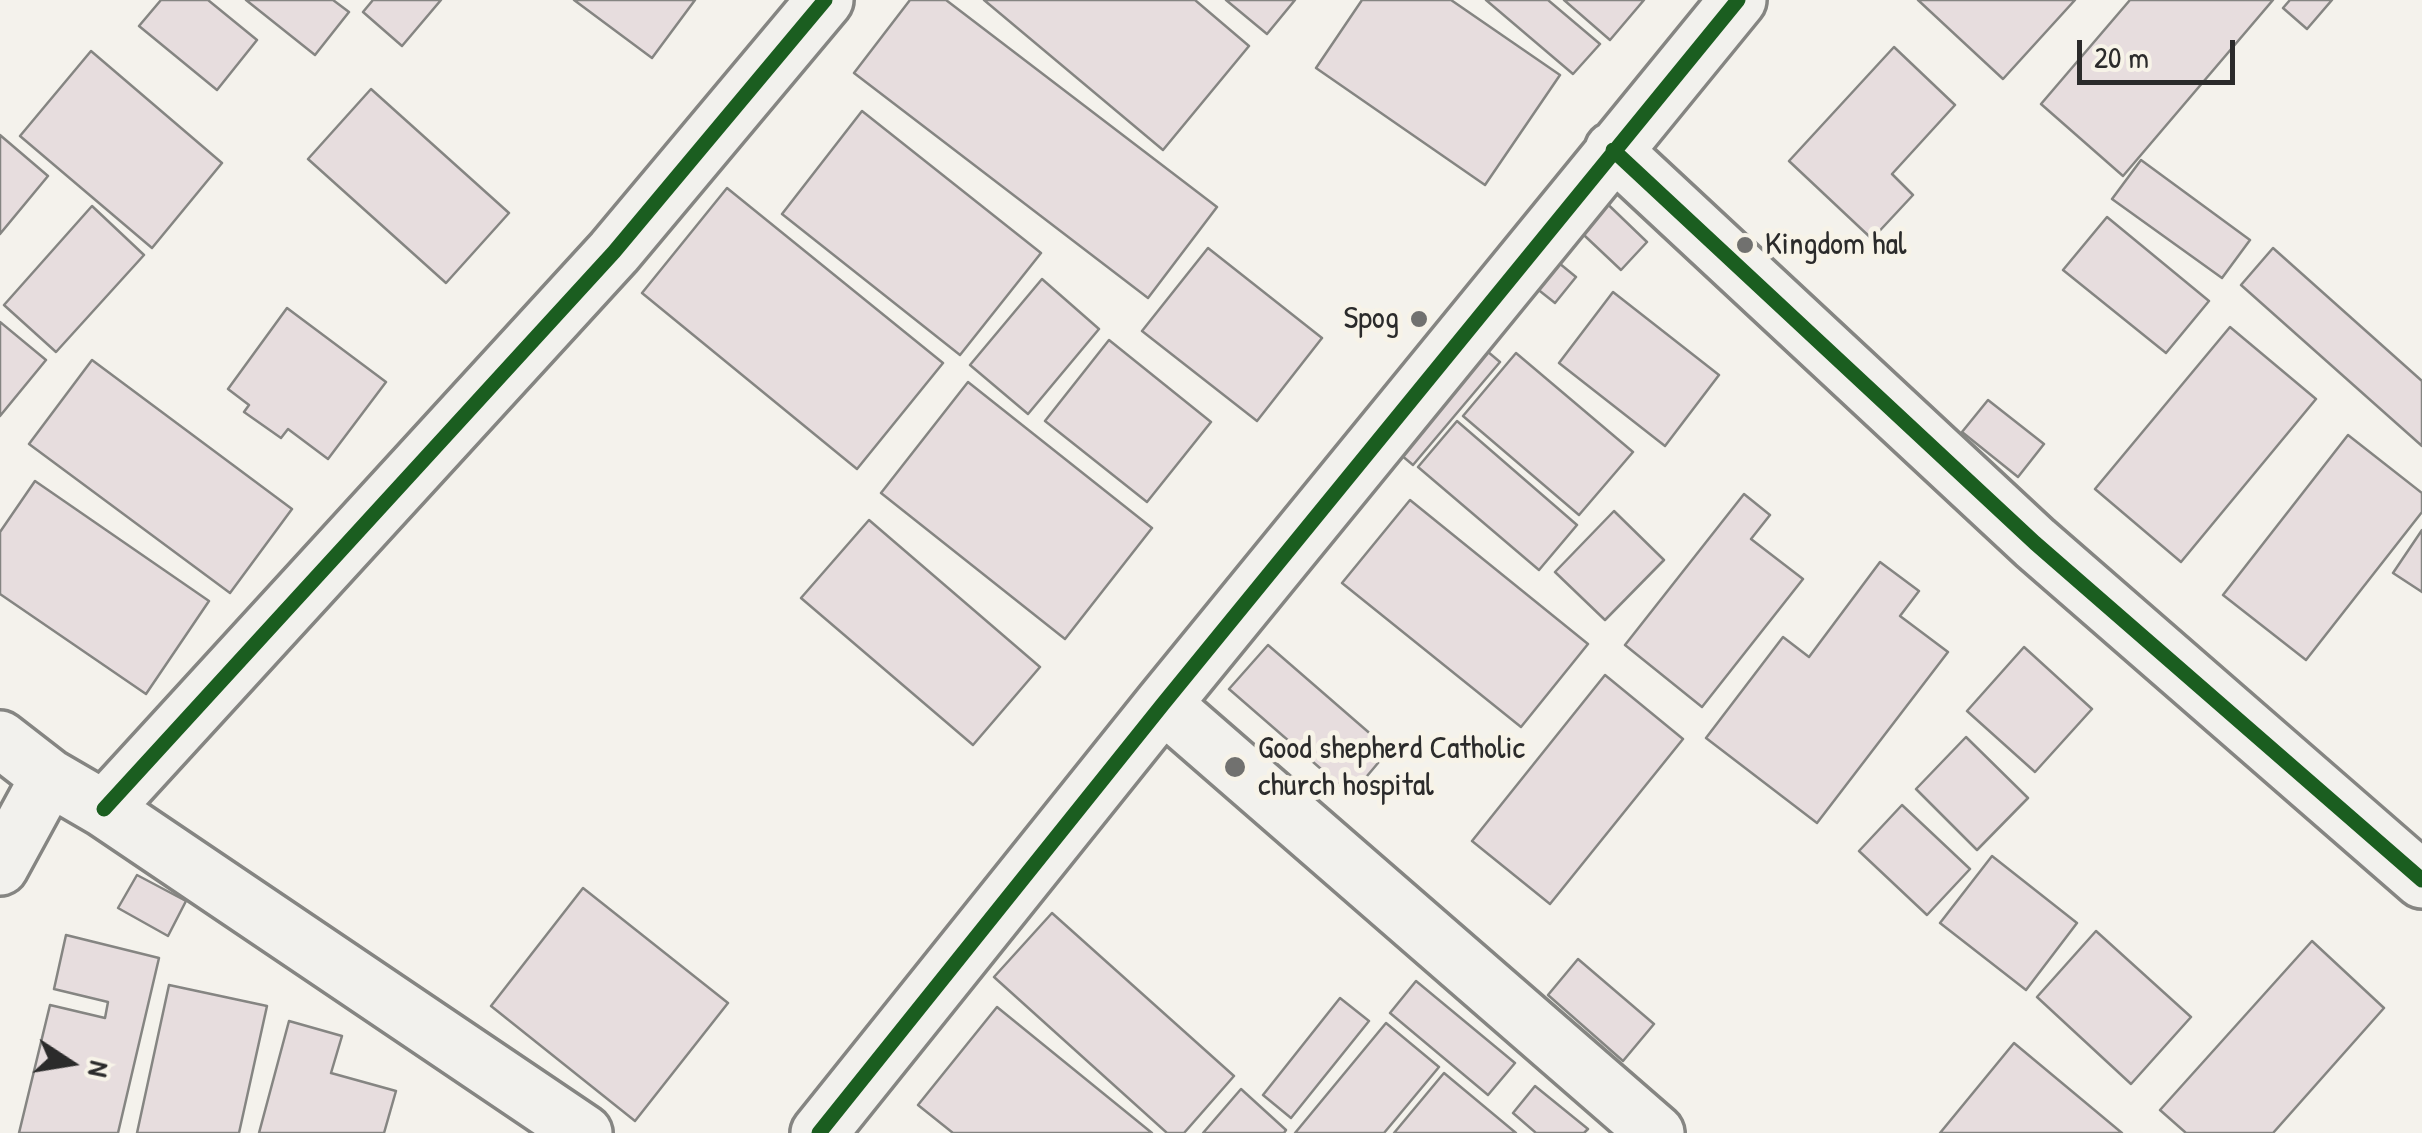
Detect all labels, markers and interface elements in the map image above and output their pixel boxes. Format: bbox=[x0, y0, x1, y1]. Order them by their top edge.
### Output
scale bar bbox=[2082, 20, 2240, 82]
text: 20 m bbox=[2094, 37, 2149, 77]
place label: Kingdom hal bbox=[1765, 226, 1907, 264]
marker: Kingdom hal bbox=[1734, 234, 1756, 256]
place label: Spog bbox=[1343, 300, 1399, 338]
marker: Spog bbox=[1408, 308, 1430, 330]
place label: Good shepherd Catholic church hospital bbox=[1258, 730, 1525, 805]
marker: Good shepherd Catholic church hospital bbox=[1222, 754, 1248, 780]
north arrow bbox=[20, 1013, 120, 1113]
text: N bbox=[79, 1058, 119, 1080]

